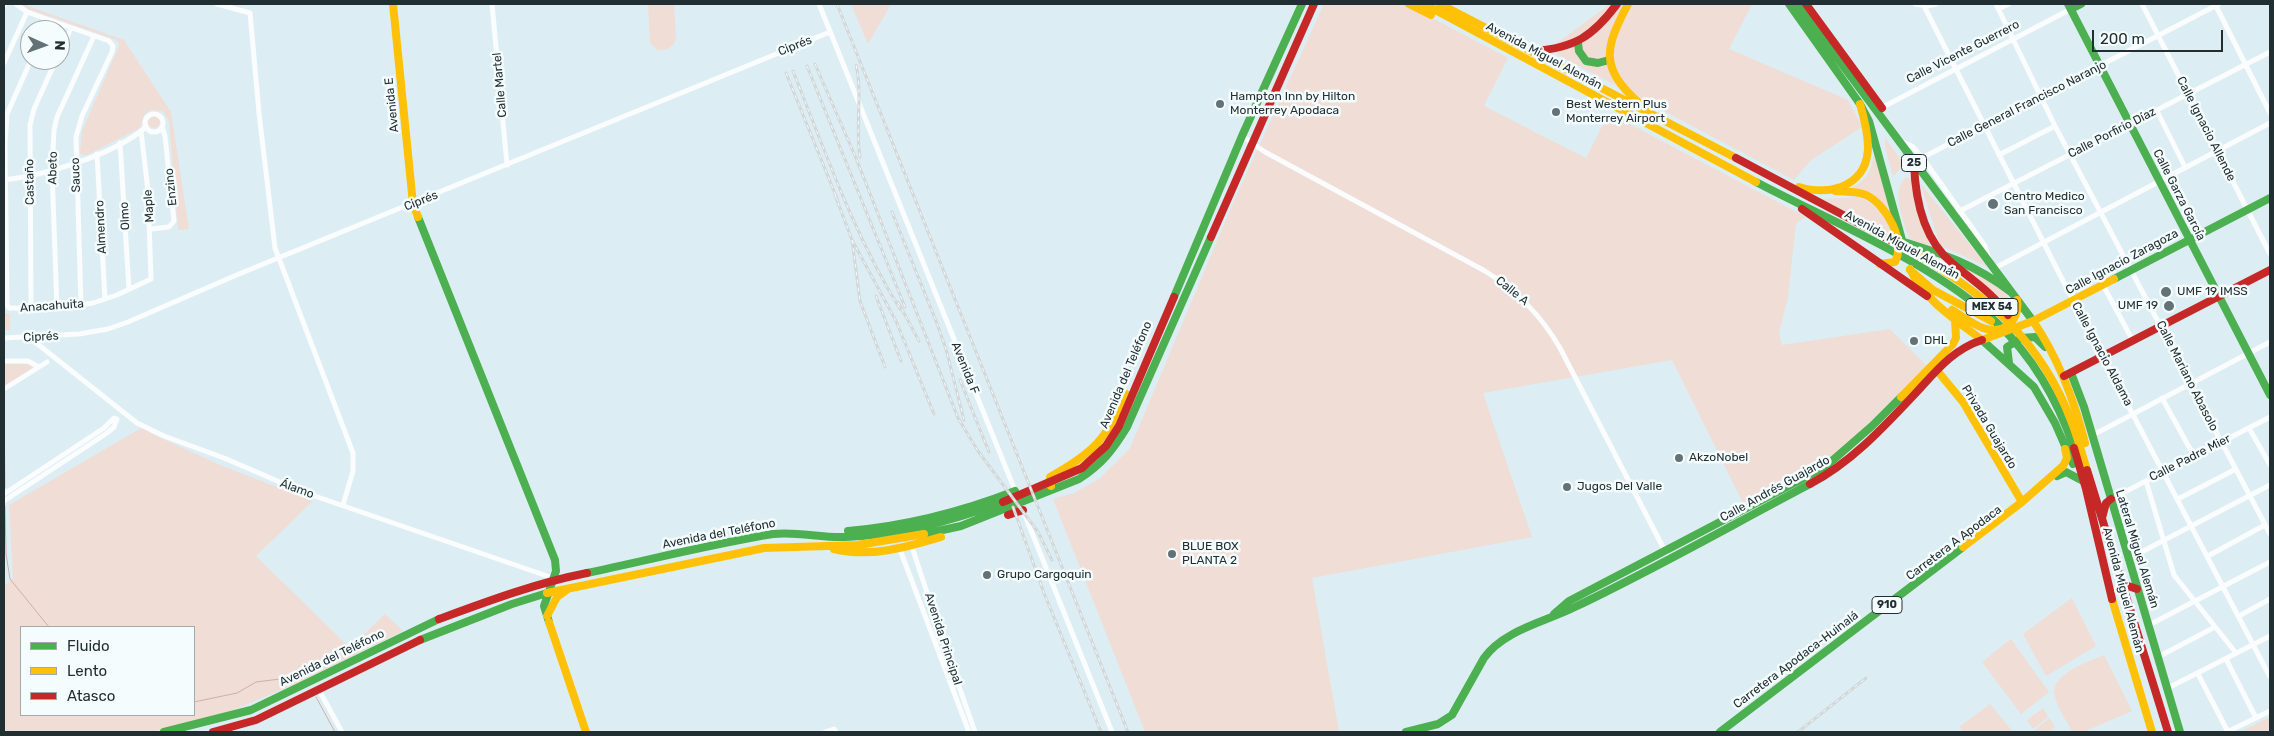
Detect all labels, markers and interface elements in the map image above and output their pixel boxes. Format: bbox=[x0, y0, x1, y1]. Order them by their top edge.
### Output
street label: Calle Vicente Guerrero bbox=[1904, 17, 2022, 87]
street label: Avenida Miguel Alemán bbox=[1484, 19, 1604, 93]
north arrow bbox=[20, 20, 70, 70]
scale bar bbox=[2094, 20, 2225, 52]
text: 200 m bbox=[2100, 30, 2145, 48]
street label: Ciprés bbox=[776, 33, 814, 59]
text: N bbox=[51, 40, 68, 51]
street label: Calle Martel bbox=[490, 52, 510, 118]
street label: Calle General Francisco Naranjo bbox=[1945, 58, 2109, 150]
street label: Calle Ignacio Allende bbox=[2173, 74, 2239, 184]
street label: Avenida E bbox=[382, 77, 402, 133]
place label: Hampton Inn by Hilton Monterrey Apodaca bbox=[1230, 90, 1355, 118]
marker: Hampton Inn by Hilton Monterrey Apodaca bbox=[1214, 98, 1226, 110]
place label: Best Western Plus Monterrey Airport bbox=[1566, 98, 1667, 126]
street label: Calle Porfirio Díaz bbox=[2066, 105, 2158, 161]
marker: Best Western Plus Monterrey Airport bbox=[1550, 106, 1562, 118]
street label: Calle Garza García bbox=[2150, 147, 2208, 243]
street label: Abeto bbox=[46, 151, 60, 185]
road number: 25 bbox=[1902, 154, 1926, 172]
street label: Sauco bbox=[68, 157, 84, 193]
street label: Castaño bbox=[22, 159, 38, 205]
street label: Enzino bbox=[162, 167, 180, 207]
street label: Ciprés bbox=[402, 188, 440, 214]
street label: Maple bbox=[141, 189, 157, 223]
place label: Centro Medico San Francisco bbox=[2004, 190, 2085, 218]
marker: Centro Medico San Francisco bbox=[1986, 197, 2000, 211]
street label: Almendro bbox=[92, 200, 110, 254]
street label: Olmo bbox=[117, 201, 133, 231]
street label: Avenida Miguel Alemán bbox=[1842, 207, 1962, 283]
street label: Calle Ignacio Zaragoza bbox=[2063, 226, 2181, 298]
street label: Calle A bbox=[1493, 273, 1531, 309]
marker: UMF 19 IMSS bbox=[2159, 285, 2173, 299]
place label: UMF 19 IMSS bbox=[2177, 285, 2248, 299]
street label: Anacahuita bbox=[20, 297, 84, 315]
road number: MEX 54 bbox=[1966, 298, 2018, 316]
street label: Calle Ignacio Aldama bbox=[2068, 299, 2136, 409]
place label: UMF 19 bbox=[2118, 299, 2158, 313]
marker: UMF 19 bbox=[2162, 299, 2176, 313]
street label: Calle Mariano Abasolo bbox=[2153, 318, 2221, 434]
street label: Avenida del Teléfono bbox=[1097, 319, 1155, 431]
street label: Ciprés bbox=[23, 329, 59, 345]
place label: DHL bbox=[1924, 334, 1948, 348]
marker: DHL bbox=[1908, 335, 1920, 347]
street label: Avenida F bbox=[948, 340, 982, 396]
street label: Privada Guajardo bbox=[1958, 383, 2020, 471]
street label: Calle Padre Mier bbox=[2147, 431, 2233, 485]
place label: AkzoNobel bbox=[1689, 451, 1748, 465]
marker: AkzoNobel bbox=[1673, 452, 1685, 464]
street label: Calle Andrés Guajardo bbox=[1718, 453, 1832, 525]
street label: Álamo bbox=[278, 476, 316, 502]
place label: Jugos Del Valle bbox=[1577, 480, 1662, 494]
marker: Jugos Del Valle bbox=[1561, 481, 1573, 493]
street label: Lateral Miguel Alemán bbox=[2112, 488, 2162, 610]
street label: Carretera A Apodaca bbox=[1903, 502, 2005, 584]
street label: Avenida del Teléfono bbox=[661, 516, 777, 552]
street label: Avenida Miguel Alemán bbox=[2099, 526, 2147, 654]
place label: BLUE BOX PLANTA 2 bbox=[1182, 540, 1239, 568]
marker: BLUE BOX PLANTA 2 bbox=[1166, 548, 1178, 560]
place label: Grupo Cargoquin bbox=[997, 568, 1092, 582]
marker: Grupo Cargoquin bbox=[981, 569, 993, 581]
street label: Avenida Principal bbox=[921, 591, 965, 687]
road number: 910 bbox=[1872, 596, 1902, 614]
street label: Carretera Apodaca-Huinalá bbox=[1731, 608, 1861, 712]
legend bbox=[20, 626, 195, 716]
street label: Avenida del Teléfono bbox=[277, 626, 387, 690]
text: Fluido bbox=[67, 637, 110, 655]
text: Lento bbox=[67, 662, 107, 680]
text: Atasco bbox=[67, 687, 115, 705]

